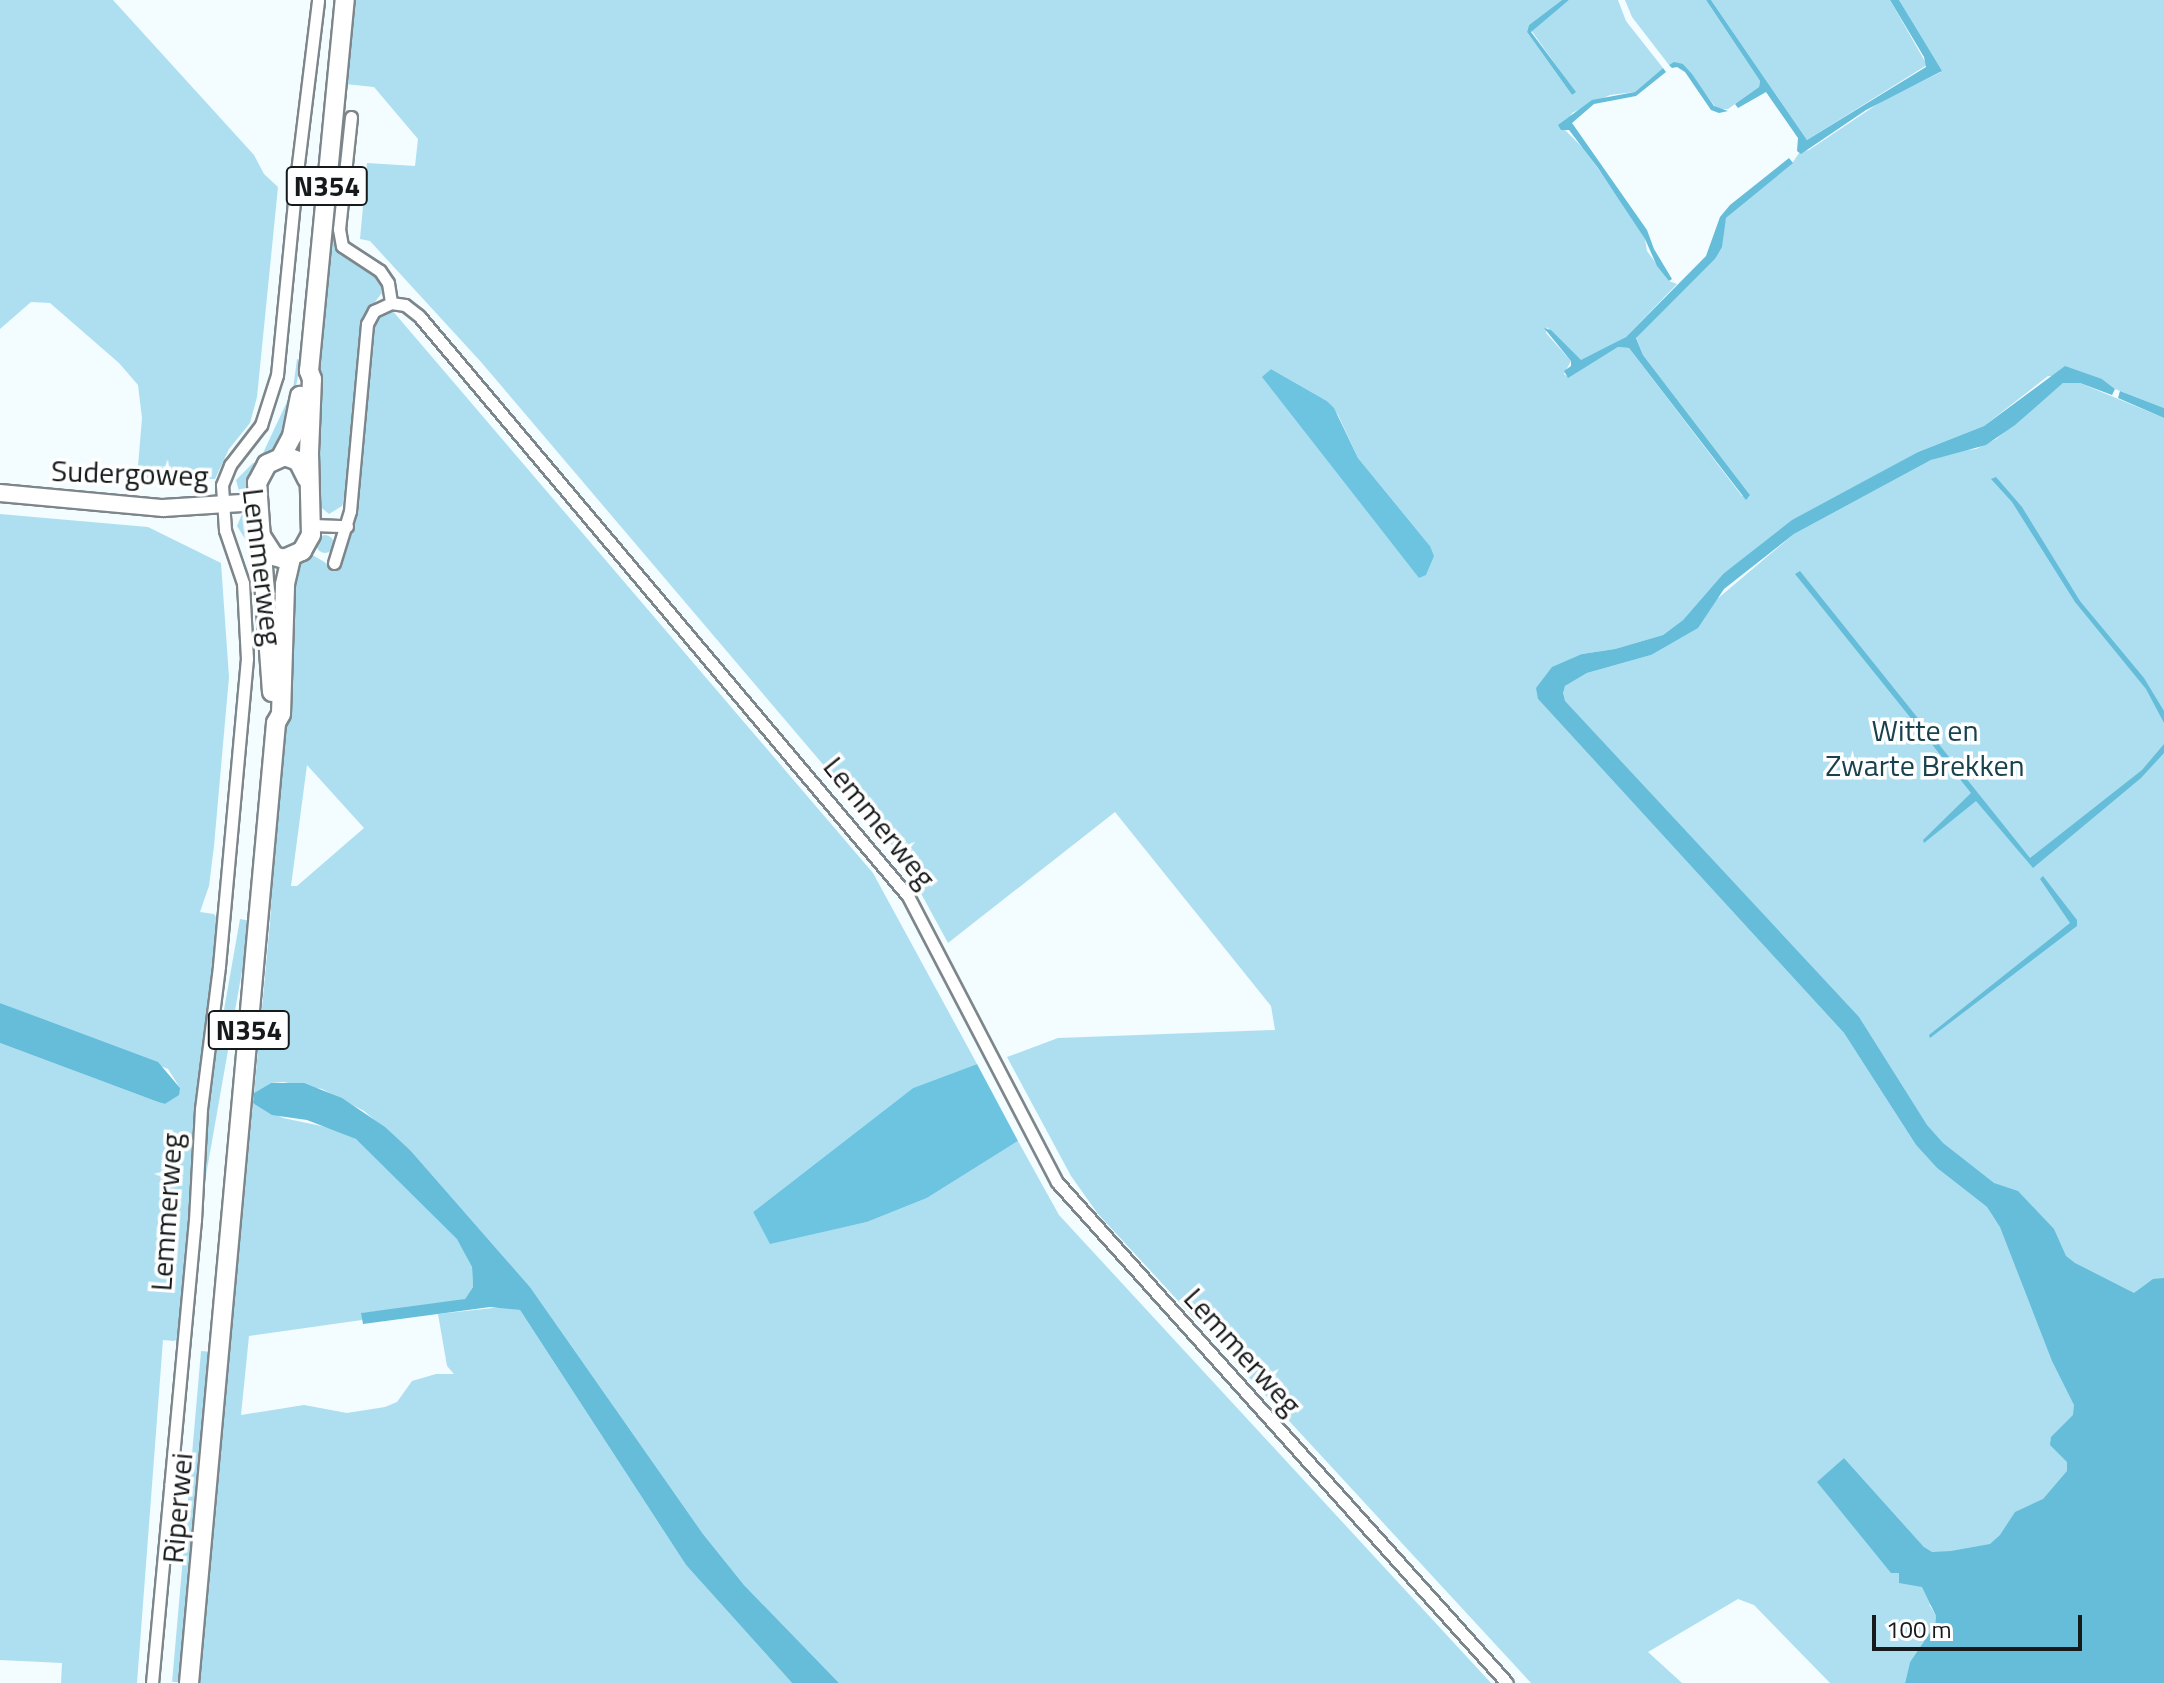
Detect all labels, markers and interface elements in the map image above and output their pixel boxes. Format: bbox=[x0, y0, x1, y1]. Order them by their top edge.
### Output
road number: N354 bbox=[285, 162, 369, 210]
street label: Sudergoweg bbox=[51, 452, 209, 494]
street label: Lemmerweg bbox=[235, 486, 291, 648]
park label: Witte en Zwarte Brekken bbox=[1825, 712, 2025, 782]
street label: Lemmerweg bbox=[816, 749, 944, 895]
road number: N354 bbox=[207, 1006, 291, 1054]
street label: Lemmerweg bbox=[143, 1132, 189, 1292]
street label: Lemmerweg bbox=[1177, 1280, 1309, 1422]
street label: Riperwei bbox=[154, 1451, 200, 1565]
scale bar bbox=[1876, 1599, 2086, 1649]
text: 100 m bbox=[1886, 1611, 1952, 1647]

